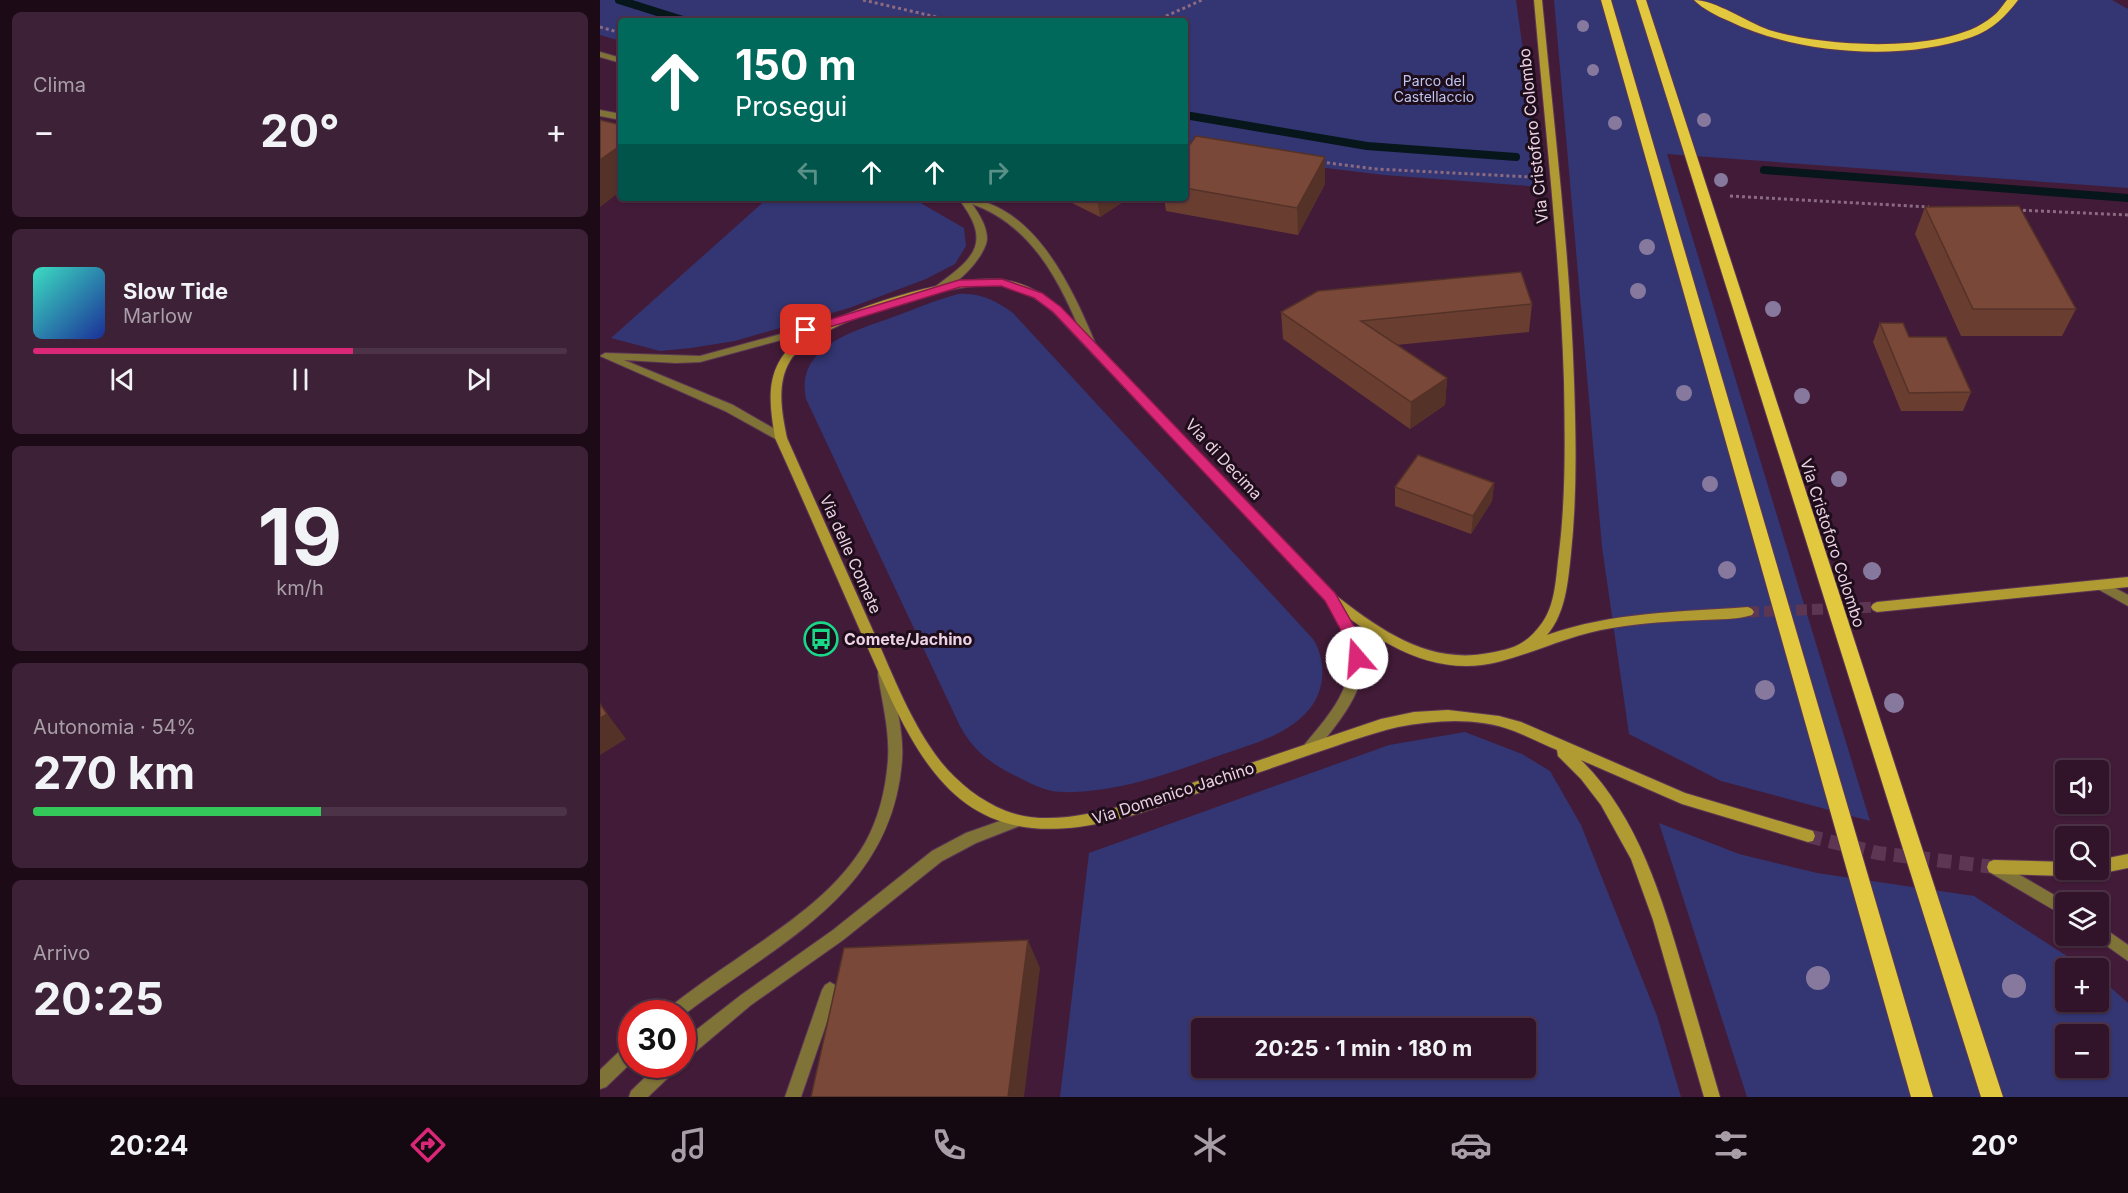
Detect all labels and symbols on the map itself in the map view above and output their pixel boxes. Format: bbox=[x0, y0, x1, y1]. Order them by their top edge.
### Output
street label: Via Cristoforo Colombo bbox=[1514, 47, 1552, 225]
park label: Parco del Castellaccio bbox=[1394, 72, 1474, 105]
pin bbox=[780, 304, 831, 355]
street label: Via di Decima bbox=[1181, 414, 1267, 504]
street label: Via Cristoforo Colombo bbox=[1796, 456, 1870, 630]
street label: Via delle Comete bbox=[816, 491, 886, 617]
bus stop icon: Comete/Jachino bbox=[803, 621, 839, 657]
position arrow bbox=[1325, 626, 1389, 690]
place label: Comete/Jachino bbox=[844, 629, 973, 649]
street label: Via Domenico Jachino bbox=[1090, 757, 1256, 829]
speed limit sign: 30 bbox=[618, 1000, 696, 1078]

